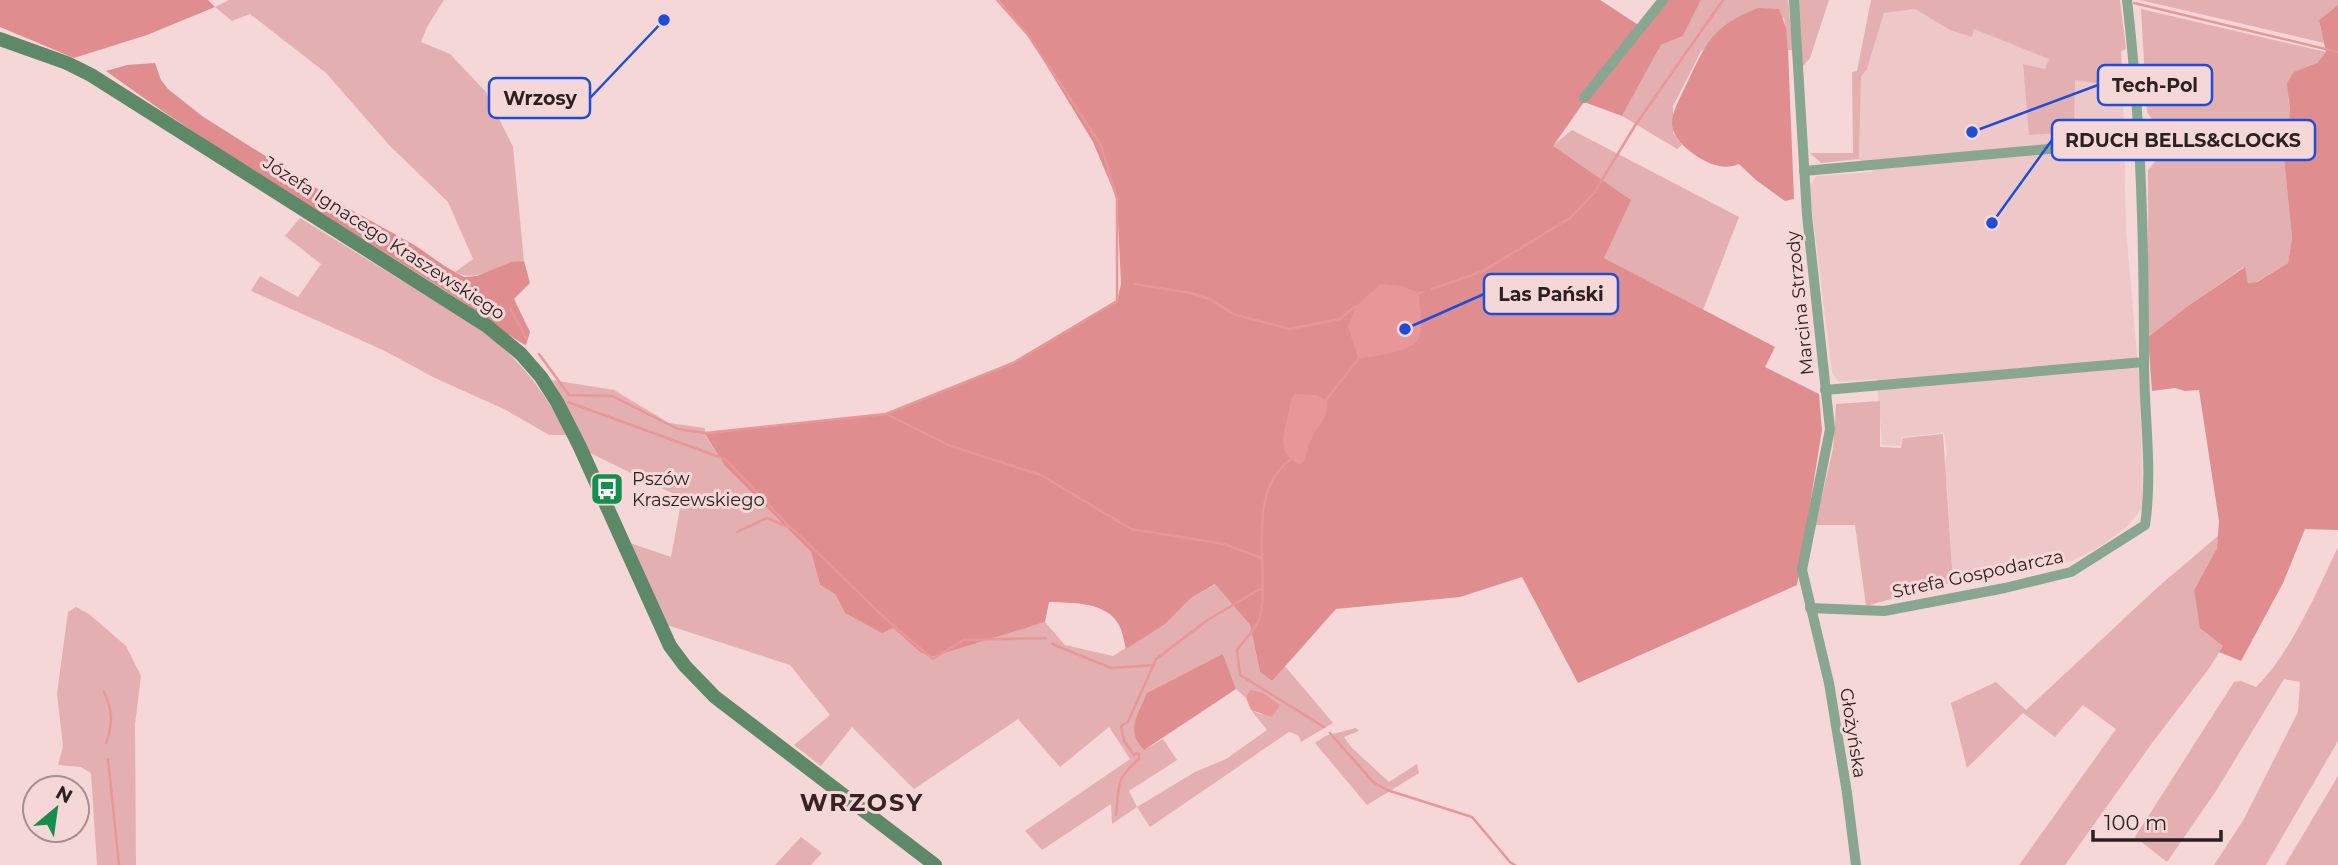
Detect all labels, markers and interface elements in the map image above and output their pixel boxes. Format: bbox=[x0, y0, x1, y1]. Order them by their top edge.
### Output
callout: Tech-Pol bbox=[2098, 65, 2212, 105]
text: Tech-Pol bbox=[2112, 74, 2198, 97]
callout: Wrzosy bbox=[489, 78, 590, 118]
text: Wrzosy bbox=[503, 87, 577, 110]
callout: RDUCH BELLS&CLOCKS bbox=[2052, 120, 2315, 160]
text: RDUCH BELLS&CLOCKS bbox=[2065, 129, 2301, 152]
street label: Józefa Ignacego Kraszewskiego bbox=[258, 151, 509, 325]
street label: Marcina Strzody bbox=[1781, 230, 1819, 376]
callout: Las Pański bbox=[1484, 274, 1618, 314]
text: Las Pański bbox=[1498, 283, 1604, 306]
place label: Pszów Kraszewskiego bbox=[632, 468, 765, 511]
bus stop icon: Pszów Kraszewskiego bbox=[588, 470, 626, 508]
street label: Strefa Gospodarcza bbox=[1890, 545, 2066, 603]
street label: Głożyńska bbox=[1835, 686, 1871, 780]
north arrow bbox=[21, 774, 91, 844]
text: N bbox=[52, 781, 76, 808]
district label: WRZOSY bbox=[800, 788, 924, 817]
scale bar bbox=[2093, 798, 2221, 842]
text: 100 m bbox=[2104, 810, 2167, 835]

